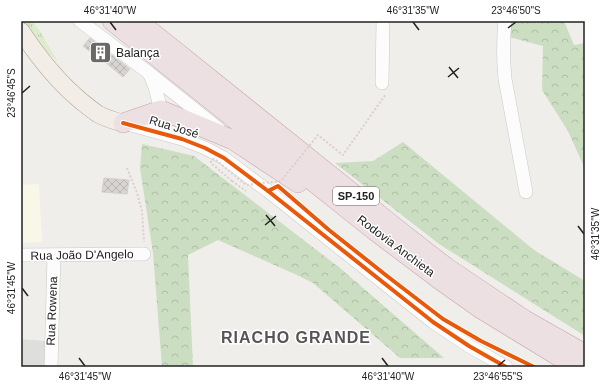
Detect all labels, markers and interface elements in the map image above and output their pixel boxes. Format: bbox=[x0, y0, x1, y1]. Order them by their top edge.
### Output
text: 46°31'40"W bbox=[84, 5, 137, 16]
text: 46°31'35"W bbox=[387, 5, 440, 16]
text: 23°46'50"S bbox=[491, 5, 541, 16]
building icon: Balança bbox=[88, 40, 114, 66]
place label: Balança bbox=[116, 46, 160, 60]
text: 23°46'45"S bbox=[6, 68, 17, 118]
street label: Rua José bbox=[148, 113, 201, 141]
road number: SP-150 bbox=[333, 187, 379, 205]
text: 46°31'35"W bbox=[590, 207, 601, 260]
street label: Rodovia Anchieta bbox=[354, 212, 438, 280]
street label: Rua João D'Angelo bbox=[30, 247, 134, 263]
text: 46°31'45"W bbox=[6, 261, 17, 314]
street label: Rua Rowena bbox=[44, 276, 60, 346]
district label: RIACHO GRANDE bbox=[221, 329, 371, 346]
text: 46°31'45"W bbox=[59, 371, 112, 382]
text: 46°31'40"W bbox=[362, 371, 415, 382]
text: 23°46'55"S bbox=[473, 371, 523, 382]

